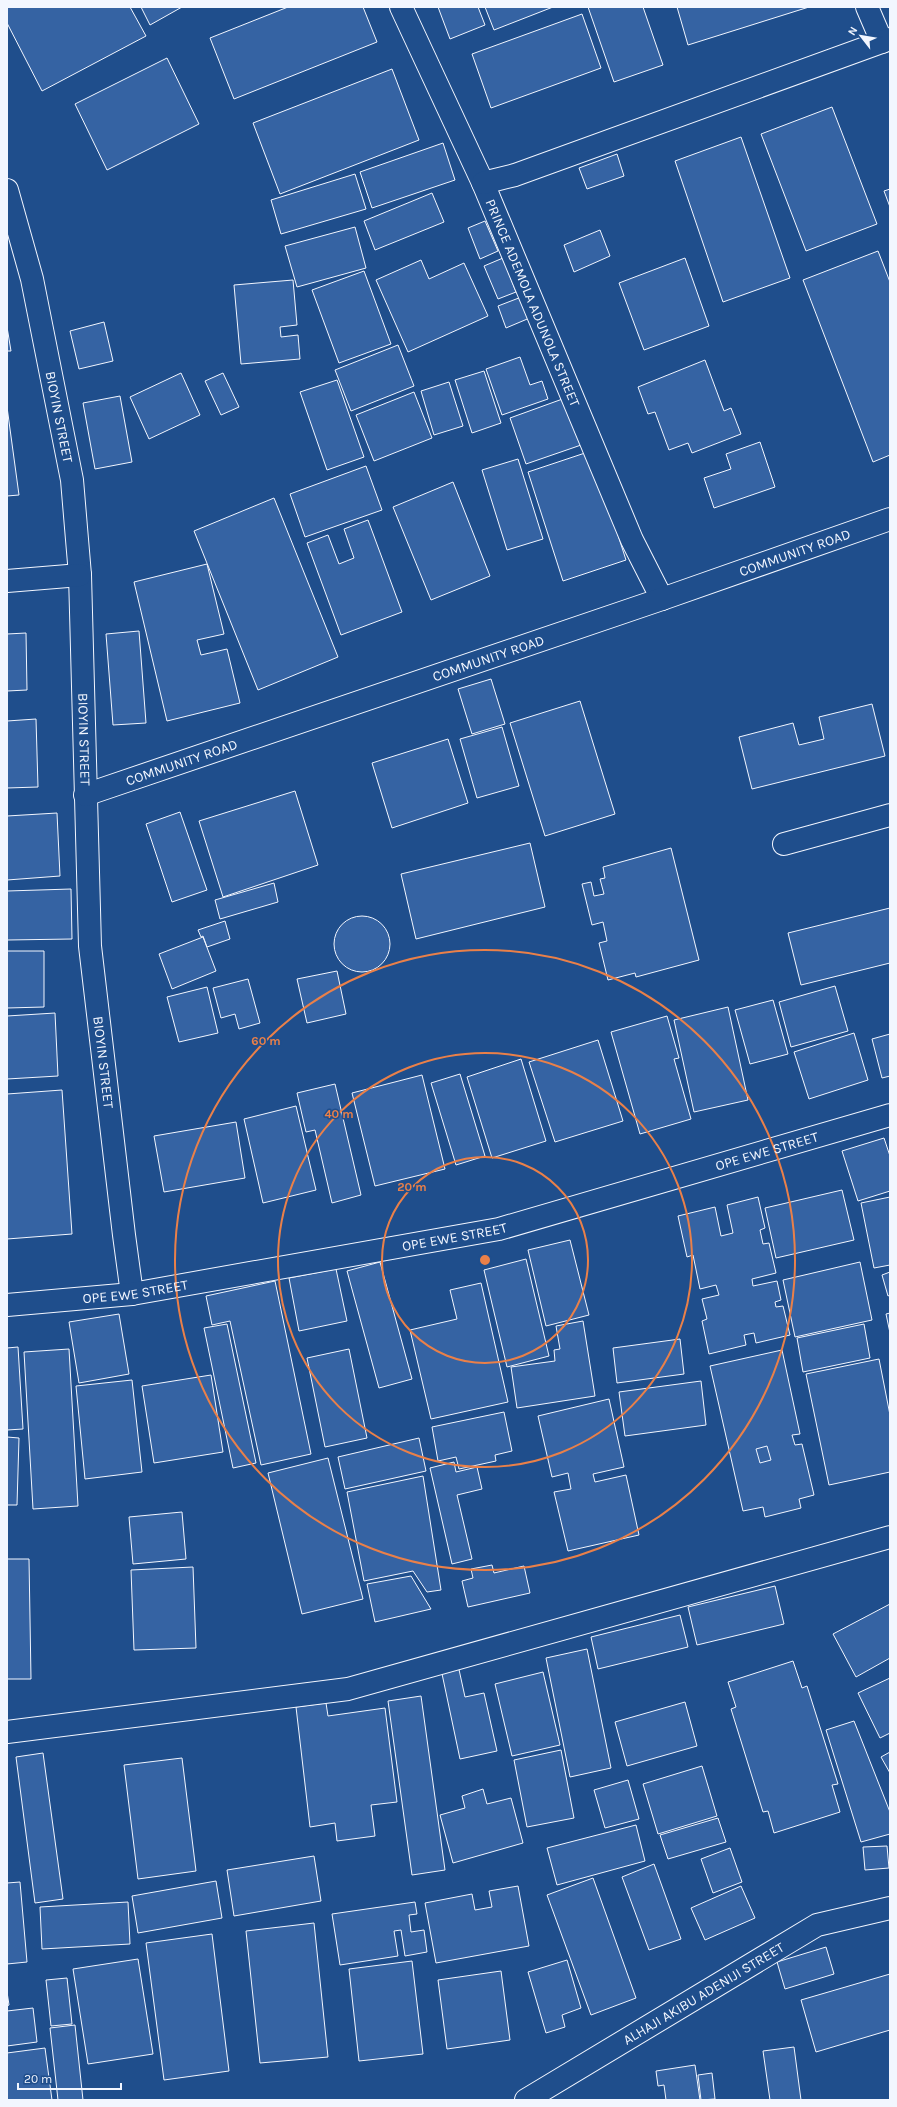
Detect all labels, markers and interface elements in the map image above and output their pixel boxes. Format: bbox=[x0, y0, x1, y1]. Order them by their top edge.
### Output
north arrow bbox=[841, 16, 881, 56]
text: N bbox=[845, 24, 860, 38]
street label: PRINCE ADEMOLA ADUNOLA STREET bbox=[482, 196, 584, 409]
street label: BIOYIN STREET bbox=[42, 370, 77, 464]
street label: COMMUNITY ROAD bbox=[737, 525, 853, 580]
street label: COMMUNITY ROAD bbox=[430, 631, 546, 685]
street label: BIOYIN STREET bbox=[75, 693, 94, 786]
street label: COMMUNITY ROAD bbox=[123, 735, 240, 789]
street label: BIOYIN STREET bbox=[90, 1015, 118, 1109]
text: 60 m bbox=[251, 1034, 281, 1048]
text: 40 m bbox=[324, 1107, 354, 1121]
street label: OPE EWE STREET bbox=[713, 1128, 820, 1174]
text: 20 m bbox=[397, 1180, 427, 1194]
street label: OPE EWE STREET bbox=[401, 1219, 509, 1255]
centre of rings bbox=[478, 1253, 492, 1267]
street label: OPE EWE STREET bbox=[82, 1276, 189, 1307]
street label: ALHAJI AKIBU ADENIJI STREET bbox=[620, 1938, 787, 2048]
scale bar bbox=[18, 2065, 121, 2091]
text: 20 m bbox=[24, 2072, 52, 2086]

